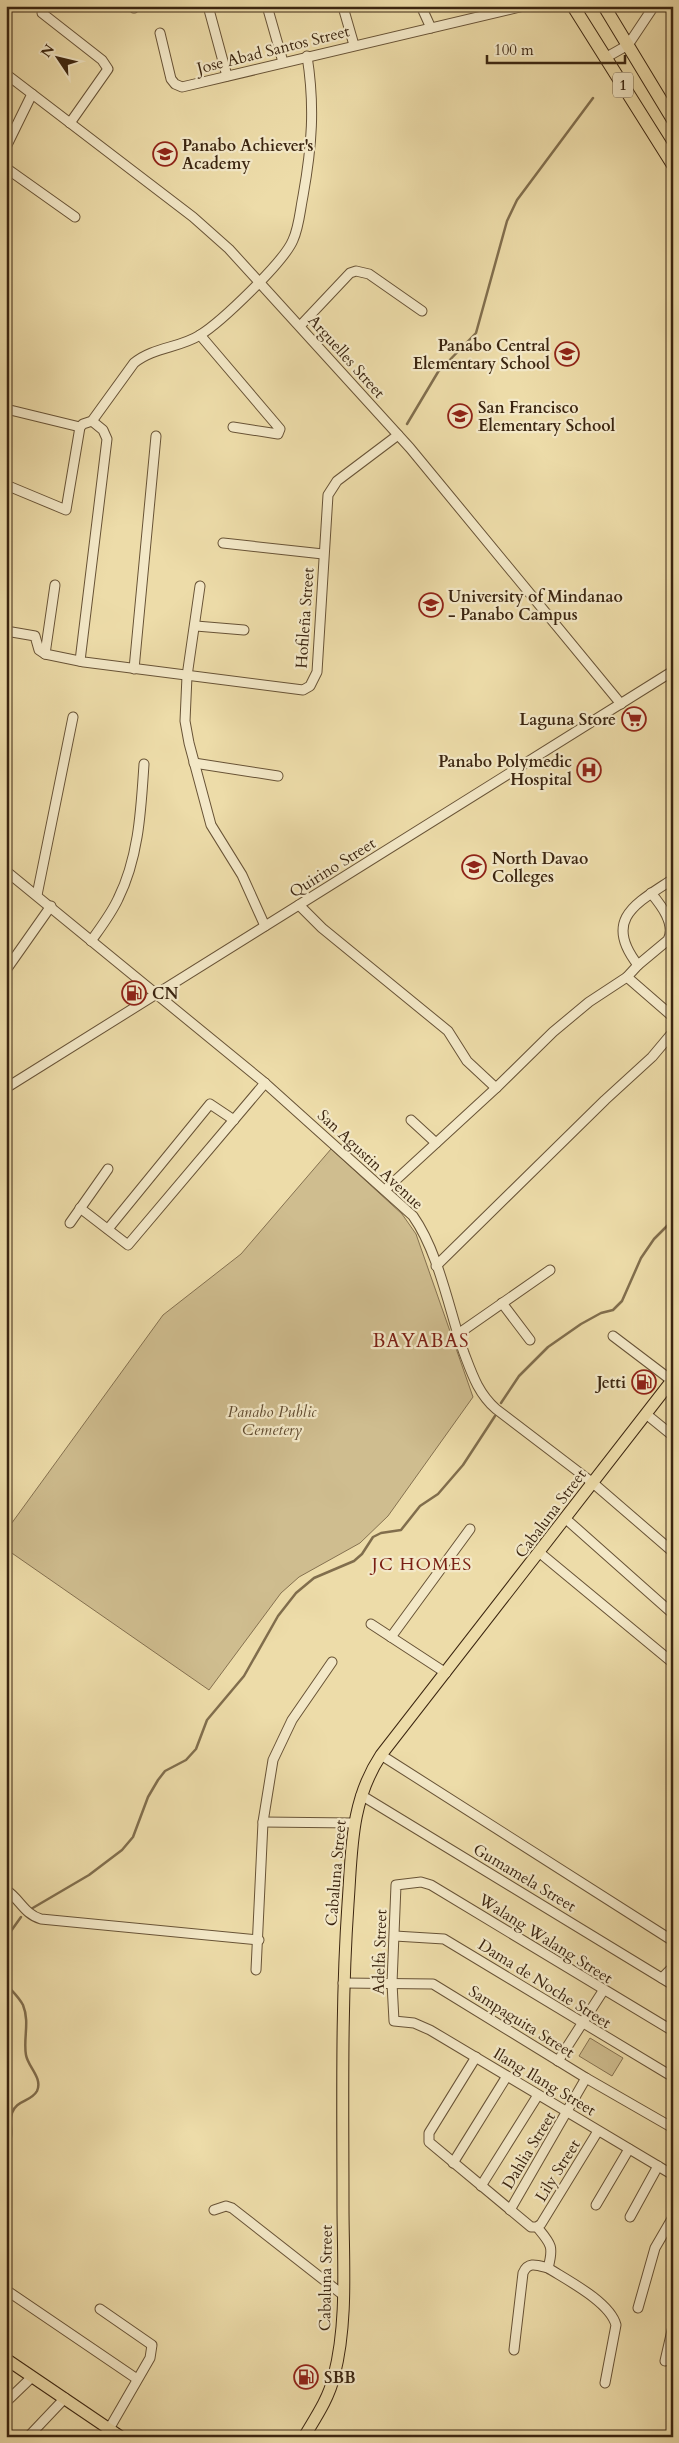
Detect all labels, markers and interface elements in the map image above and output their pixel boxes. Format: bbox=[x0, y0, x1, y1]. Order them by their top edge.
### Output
street label: Jose Abad Santos Street bbox=[193, 20, 352, 80]
north arrow bbox=[32, 32, 82, 82]
scale bar bbox=[487, 32, 624, 64]
text: N bbox=[36, 40, 59, 61]
text: 100 m bbox=[494, 40, 534, 60]
road number: 1 bbox=[613, 72, 633, 98]
place label: Panabo Achiever's Academy bbox=[182, 135, 314, 175]
school or university icon: Panabo Achiever's Academy bbox=[152, 141, 178, 167]
street label: Arguelles Street bbox=[303, 310, 390, 403]
place label: Panabo Central Elementary School bbox=[413, 335, 550, 375]
school or university icon: Panabo Central Elementary School bbox=[554, 341, 580, 367]
place label: San Francisco Elementary School bbox=[478, 397, 616, 437]
school or university icon: San Francisco Elementary School bbox=[447, 403, 473, 429]
street label: Hofileña Street bbox=[290, 567, 319, 669]
place label: University of Mindanao - Panabo Campus bbox=[448, 586, 623, 626]
school or university icon: University of Mindanao - Panabo Campus bbox=[418, 592, 444, 618]
supermarket icon: Laguna Store bbox=[621, 706, 647, 732]
place label: Laguna Store bbox=[519, 709, 616, 731]
place label: Panabo Polymedic Hospital bbox=[438, 751, 572, 791]
hospital icon: Panabo Polymedic Hospital bbox=[576, 757, 602, 783]
street label: Quirino Street bbox=[285, 833, 380, 903]
place label: North Davao Colleges bbox=[492, 848, 588, 888]
school or university icon: North Davao Colleges bbox=[461, 854, 487, 880]
fuel station icon: CN bbox=[121, 980, 147, 1006]
place label: CN bbox=[152, 983, 178, 1005]
street label: San Agustin Avenue bbox=[312, 1105, 428, 1215]
district label: BAYABAS bbox=[372, 1328, 470, 1354]
fuel station icon: Jetti bbox=[631, 1369, 657, 1395]
place label: Jetti bbox=[595, 1372, 626, 1394]
park label: Panabo Public Cemetery bbox=[227, 1401, 317, 1441]
street label: Cabaluna Street bbox=[510, 1465, 592, 1563]
district label: JC HOMES bbox=[369, 1552, 472, 1577]
street label: Cabaluna Street bbox=[320, 1819, 352, 1927]
street label: Gumamela Street bbox=[469, 1838, 580, 1917]
street label: Walang Walang Street bbox=[473, 1888, 617, 1989]
street label: Adelfa Street bbox=[368, 1909, 392, 1995]
street label: Dama de Noche Street bbox=[474, 1934, 615, 2034]
street label: Sampaguita Street bbox=[464, 1980, 579, 2063]
street label: Ilang Ilang Street bbox=[489, 2043, 600, 2121]
street label: Dahlia Street bbox=[497, 2108, 561, 2193]
street label: Lily Street bbox=[530, 2135, 586, 2206]
street label: Cabaluna Street bbox=[314, 2225, 338, 2331]
fuel station icon: SBB bbox=[293, 2364, 319, 2390]
place label: SBB bbox=[324, 2367, 356, 2389]

